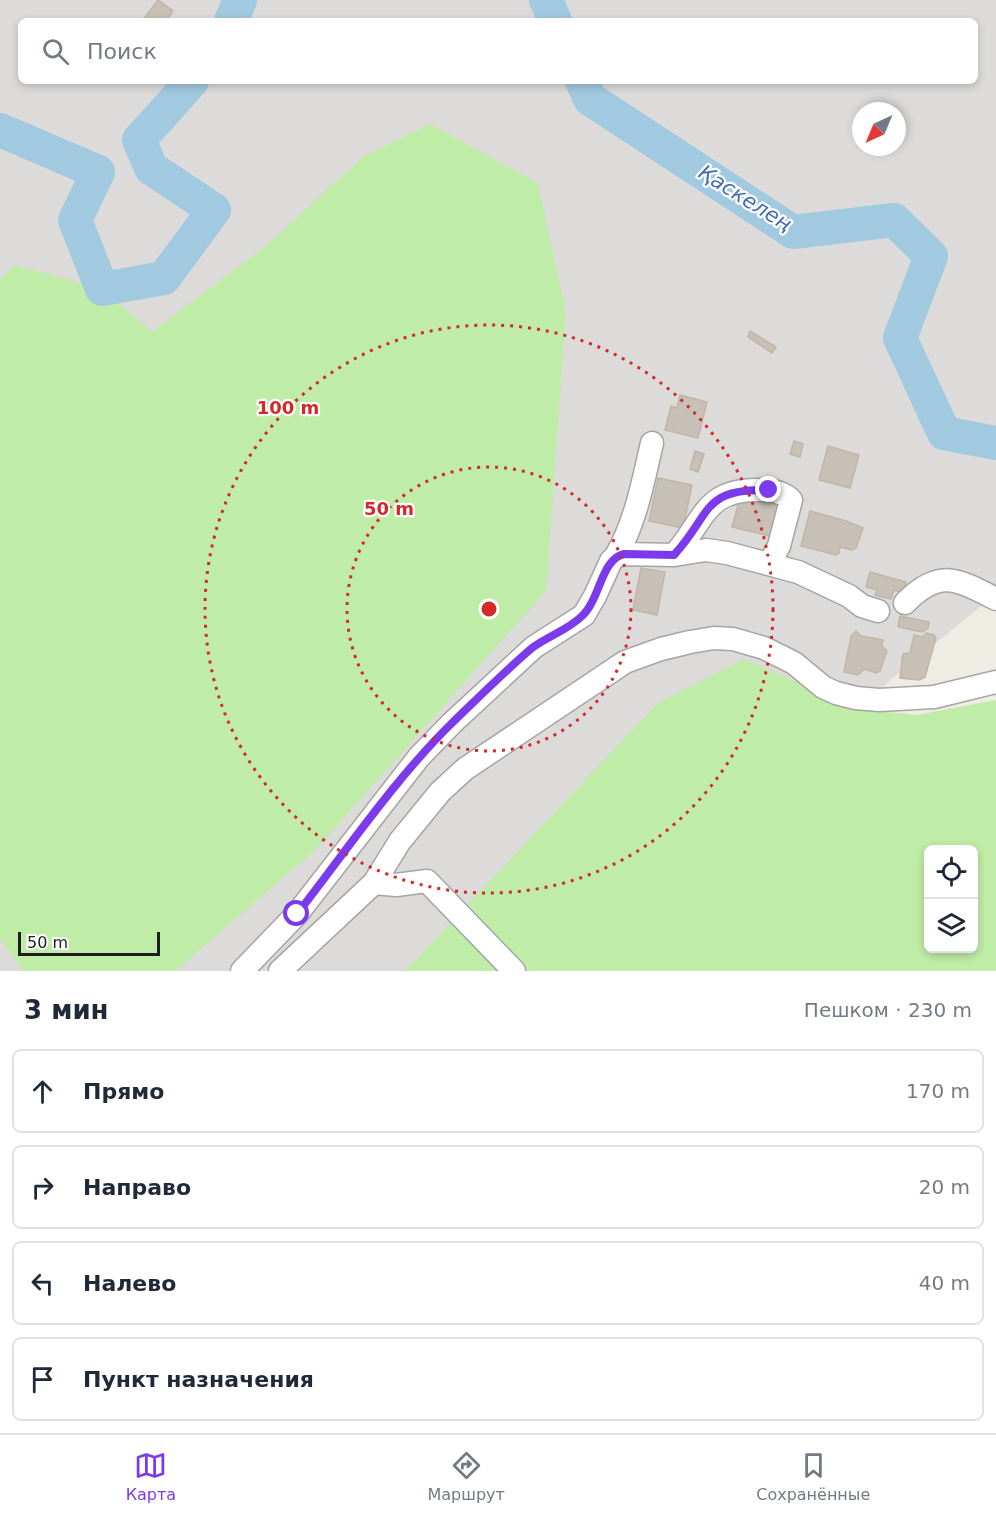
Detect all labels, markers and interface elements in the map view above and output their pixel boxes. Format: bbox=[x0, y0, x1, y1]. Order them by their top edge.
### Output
search box bbox=[18, 18, 978, 84]
icon: search bbox=[39, 35, 72, 68]
text: Поиск bbox=[87, 39, 157, 64]
north arrow bbox=[852, 102, 906, 156]
water label: Қаскелең bbox=[694, 160, 796, 236]
text: 100 m bbox=[257, 397, 319, 418]
route end bbox=[755, 476, 781, 502]
text: 50 m bbox=[364, 498, 414, 519]
centre of rings bbox=[479, 599, 499, 619]
map controls bbox=[924, 845, 978, 953]
button: locate bbox=[924, 845, 978, 899]
button: layers bbox=[924, 899, 978, 953]
route start bbox=[283, 900, 309, 926]
scale bar bbox=[18, 929, 160, 956]
text: 50 m bbox=[27, 933, 68, 952]
text: 3 мин bbox=[24, 995, 109, 1025]
text: Пешком · 230 m bbox=[804, 998, 972, 1022]
icon: ahead bbox=[26, 1075, 59, 1108]
text: Прямо bbox=[83, 1079, 164, 1104]
text: 170 m bbox=[906, 1079, 970, 1103]
icon: right bbox=[26, 1171, 59, 1204]
text: Направо bbox=[83, 1175, 191, 1200]
text: 20 m bbox=[919, 1175, 970, 1199]
icon: left bbox=[26, 1267, 59, 1300]
text: Налево bbox=[83, 1271, 176, 1296]
text: 40 m bbox=[919, 1271, 970, 1295]
icon: arrive bbox=[26, 1363, 59, 1396]
text: Пункт назначения bbox=[83, 1367, 314, 1392]
tab: Карта bbox=[126, 1449, 176, 1504]
tab: Маршрут bbox=[427, 1449, 505, 1504]
tab: Сохранённые bbox=[756, 1449, 870, 1504]

